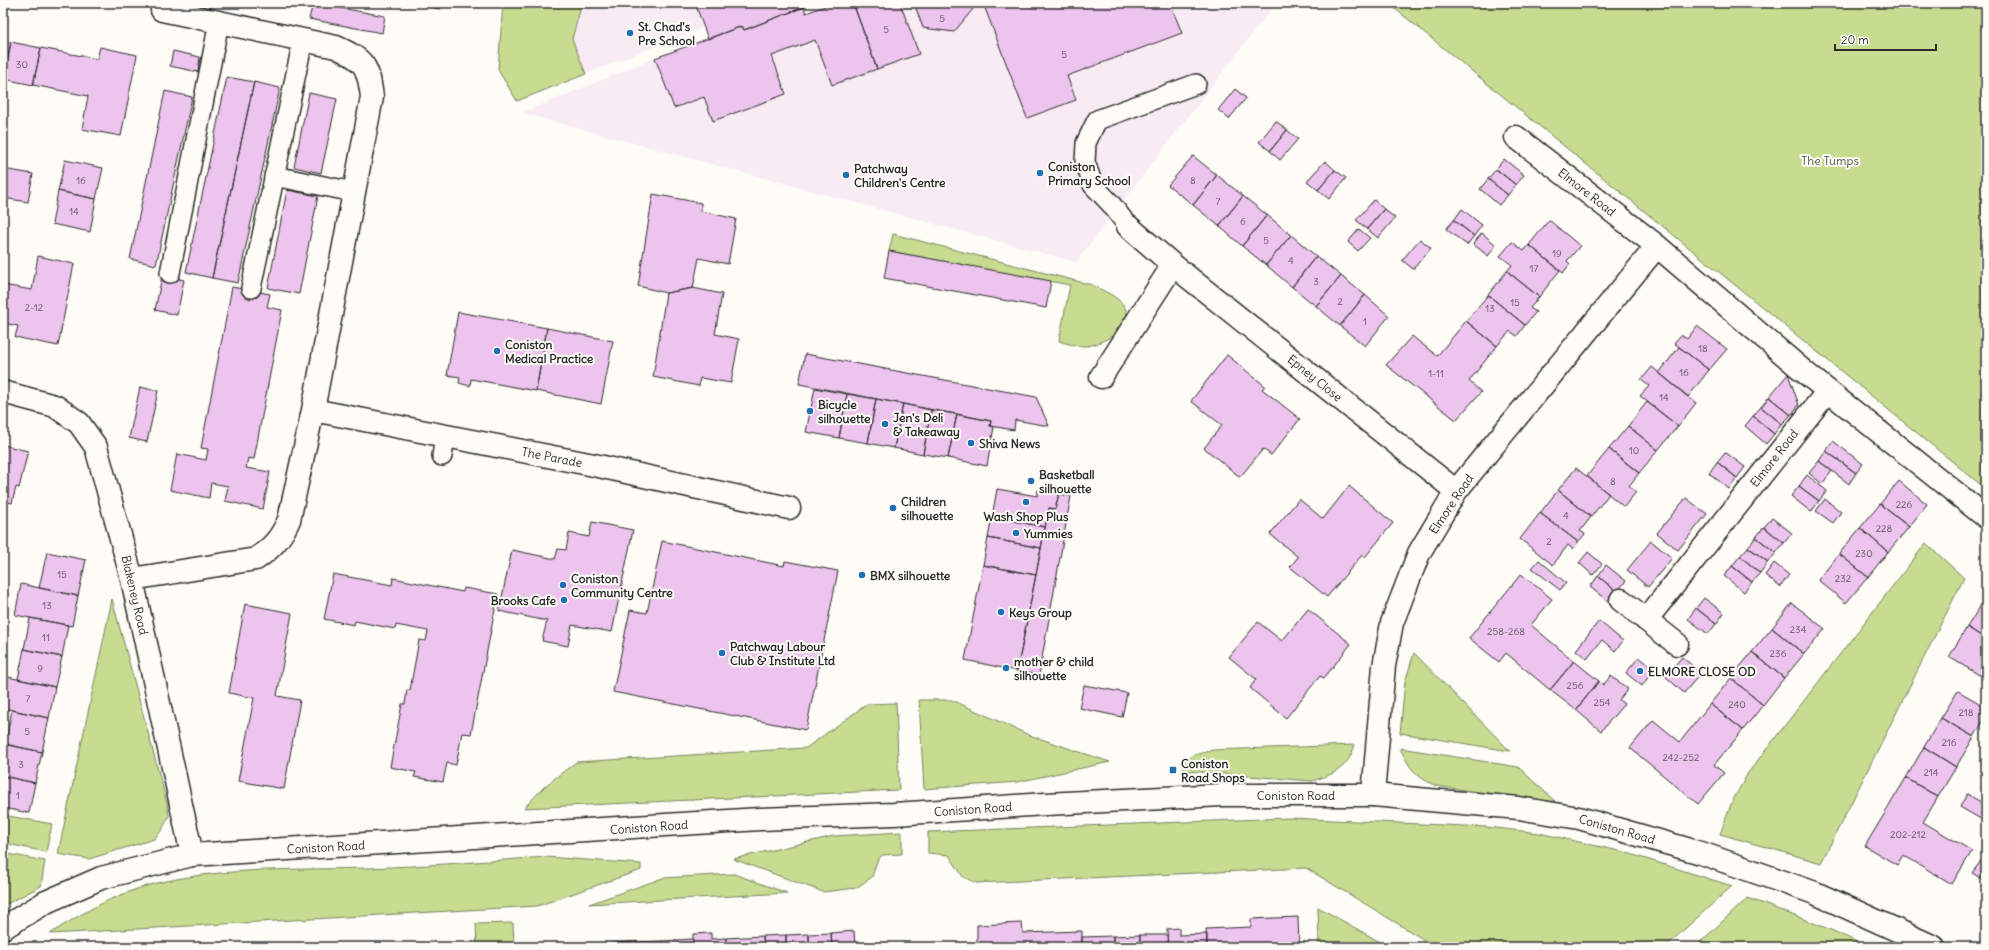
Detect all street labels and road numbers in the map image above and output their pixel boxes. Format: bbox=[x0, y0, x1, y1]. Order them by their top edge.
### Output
street label: Elmore Road bbox=[1555, 165, 1619, 219]
street label: Epney Close bbox=[1285, 351, 1345, 405]
street label: Elmore Road bbox=[1747, 426, 1801, 490]
street label: The Parade bbox=[520, 444, 584, 470]
street label: Elmore Road bbox=[1425, 471, 1477, 537]
street label: Blakeney Road bbox=[119, 554, 151, 636]
street label: Coniston Road bbox=[1257, 788, 1335, 803]
street label: Coniston Road bbox=[933, 799, 1013, 819]
street label: Coniston Road bbox=[1577, 811, 1657, 847]
street label: Coniston Road bbox=[609, 817, 689, 837]
street label: Coniston Road bbox=[286, 837, 366, 857]

